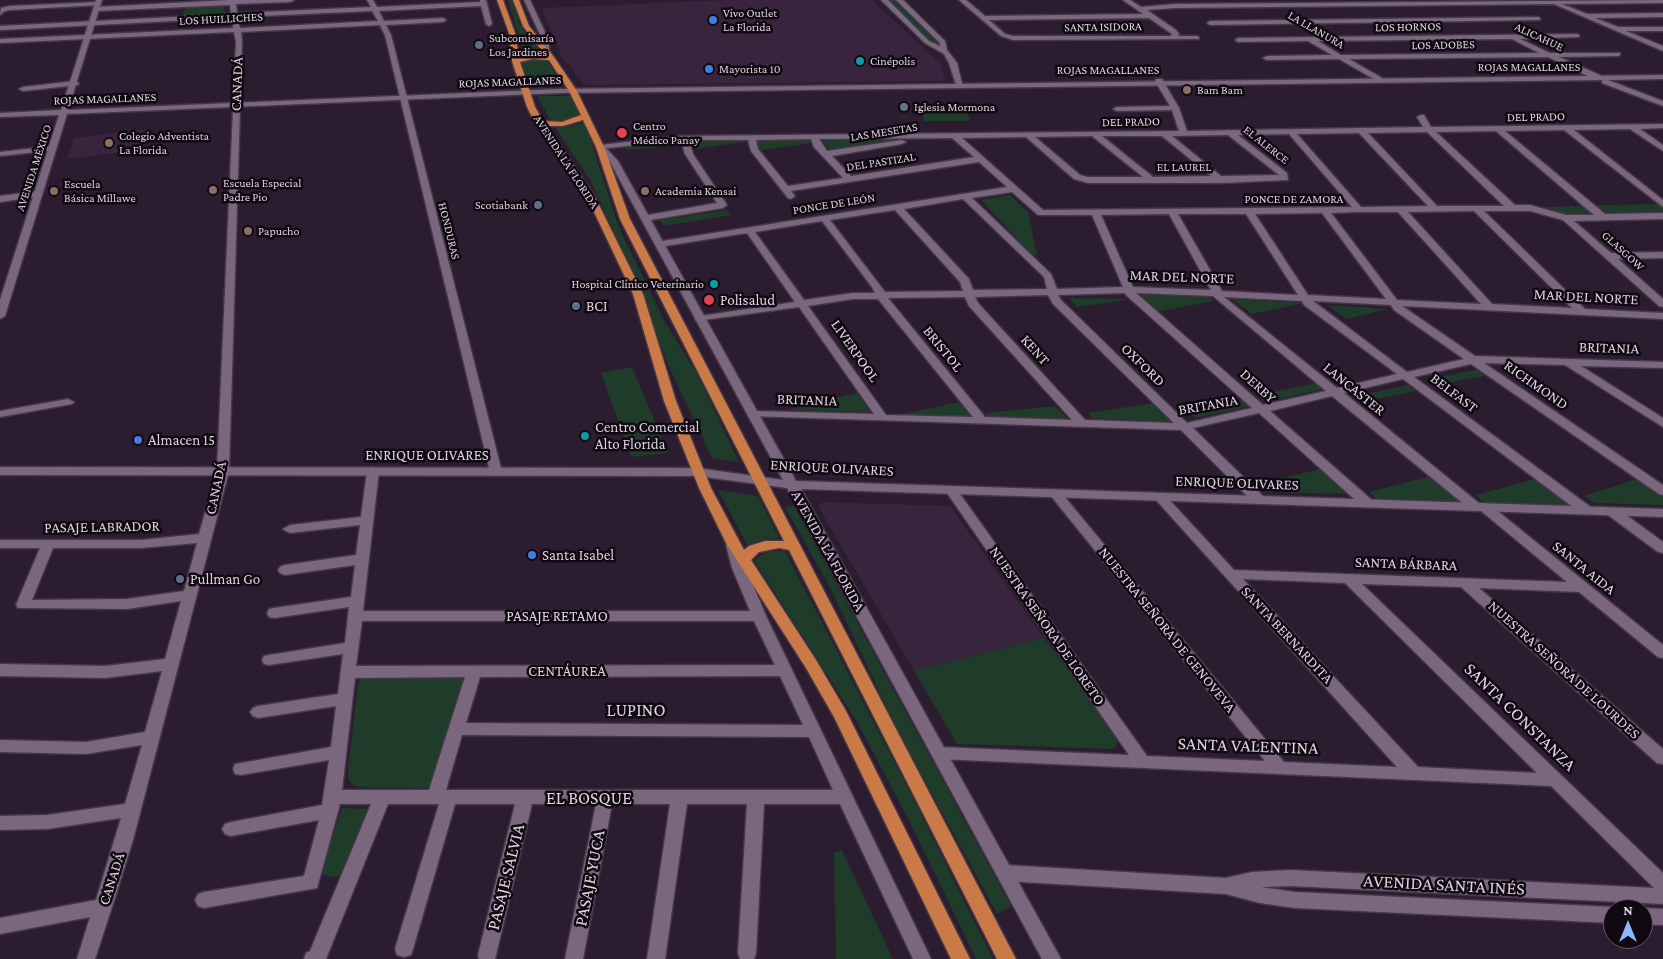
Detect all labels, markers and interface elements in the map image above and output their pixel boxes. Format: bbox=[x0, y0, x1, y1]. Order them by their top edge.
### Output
place label: Vivo Outlet La Florida bbox=[723, 6, 777, 34]
street label: LA LLANURA bbox=[1285, 8, 1347, 52]
street label: LOS HUILLICHES bbox=[179, 10, 263, 28]
marker: Vivo Outlet La Florida bbox=[707, 14, 719, 26]
street label: SANTA ISIDORA bbox=[1064, 19, 1142, 35]
street label: LOS HORNOS bbox=[1375, 19, 1441, 35]
street label: ALICAHUE bbox=[1512, 19, 1566, 55]
place label: Subcomisaría Los Jardines bbox=[489, 31, 554, 59]
street label: LOS ADOBES bbox=[1411, 37, 1475, 53]
marker: Subcomisaría Los Jardines bbox=[473, 39, 485, 51]
place label: Cinépolis bbox=[870, 54, 915, 68]
marker: Cinépolis bbox=[854, 55, 866, 67]
street label: CANADÁ bbox=[227, 57, 247, 111]
street label: ROJAS MAGALLANES bbox=[1478, 60, 1580, 74]
place label: Mayorista 10 bbox=[719, 62, 780, 76]
marker: Mayorista 10 bbox=[703, 63, 715, 75]
street label: ROJAS MAGALLANES bbox=[1057, 63, 1159, 77]
street label: ROJAS MAGALLANES bbox=[458, 73, 562, 91]
place label: Bam Bam bbox=[1197, 83, 1243, 97]
marker: Bam Bam bbox=[1181, 84, 1193, 96]
street label: ROJAS MAGALLANES bbox=[53, 90, 157, 108]
place label: Iglesia Mormona bbox=[914, 100, 995, 114]
marker: Iglesia Mormona bbox=[898, 101, 910, 113]
street label: DEL PRADO bbox=[1507, 109, 1565, 125]
street label: AVENIDA LA FLORIDA bbox=[530, 113, 602, 211]
street label: DEL PRADO bbox=[1102, 114, 1160, 130]
place label: Centro Médico Panay bbox=[633, 119, 700, 147]
street label: LAS MESETAS bbox=[849, 120, 919, 144]
street label: AVENIDA MÉXICO bbox=[13, 123, 55, 213]
street label: EL ALERCE bbox=[1240, 123, 1292, 167]
marker: Centro Médico Panay bbox=[615, 126, 629, 140]
place label: Colegio Adventista La Florida bbox=[119, 129, 209, 157]
marker: Colegio Adventista La Florida bbox=[103, 137, 115, 149]
street label: DEL PASTIZAL bbox=[845, 149, 917, 175]
street label: EL LAUREL bbox=[1157, 160, 1211, 174]
place label: Escuela Especial Padre Pio bbox=[223, 176, 301, 204]
place label: Escuela Básica Millawe bbox=[64, 177, 136, 205]
marker: Escuela Especial Padre Pio bbox=[207, 184, 219, 196]
place label: Academia Kensai bbox=[655, 184, 736, 198]
marker: Escuela Básica Millawe bbox=[48, 185, 60, 197]
marker: Academia Kensai bbox=[639, 185, 651, 197]
street label: PONCE DE LEÓN bbox=[792, 190, 876, 218]
street label: PONCE DE ZAMORA bbox=[1245, 192, 1343, 206]
place label: Scotiabank bbox=[475, 198, 528, 212]
marker: Scotiabank bbox=[532, 199, 544, 211]
street label: HONDURAS bbox=[435, 201, 463, 261]
place label: Papucho bbox=[258, 224, 299, 238]
marker: Papucho bbox=[242, 225, 254, 237]
street label: GLASGOW bbox=[1599, 228, 1647, 274]
street label: MAR DEL NORTE bbox=[1129, 266, 1235, 288]
place label: Hospital Clinico Veterinario bbox=[572, 277, 704, 291]
marker: Hospital Clinico Veterinario bbox=[708, 278, 720, 290]
street label: MAR DEL NORTE bbox=[1533, 285, 1639, 309]
place label: Polisalud bbox=[720, 291, 775, 309]
marker: Polisalud bbox=[702, 293, 716, 307]
place label: BCI bbox=[586, 297, 608, 315]
marker: BCI bbox=[570, 300, 582, 312]
street label: LIVERPOOL bbox=[827, 316, 883, 386]
street label: BRISTOL bbox=[919, 323, 967, 375]
street label: KENT bbox=[1017, 331, 1053, 369]
street label: BRITANIA bbox=[1579, 338, 1639, 358]
street label: OXFORD bbox=[1117, 340, 1169, 390]
street label: RICHMOND bbox=[1501, 356, 1571, 414]
street label: LANCASTER bbox=[1319, 359, 1389, 419]
street label: DERBY bbox=[1236, 365, 1280, 407]
street label: BELFAST bbox=[1427, 369, 1481, 417]
street label: BRITANIA bbox=[777, 390, 837, 410]
street label: BRITANIA bbox=[1177, 391, 1239, 419]
place label: Centro Comercial Alto Florida bbox=[595, 418, 700, 453]
marker: Centro Comercial Alto Florida bbox=[579, 430, 591, 442]
place label: Almacen 15 bbox=[148, 431, 215, 449]
marker: Almacen 15 bbox=[132, 434, 144, 446]
street label: ENRIQUE OLIVARES bbox=[365, 446, 489, 464]
street label: ENRIQUE OLIVARES bbox=[770, 456, 894, 480]
street label: CANADÁ bbox=[202, 460, 230, 516]
street label: ENRIQUE OLIVARES bbox=[1175, 472, 1299, 494]
street label: AVENIDA LA FLORIDA bbox=[787, 487, 869, 615]
street label: PASAJE LABRADOR bbox=[44, 517, 160, 537]
street label: SANTA AIDA bbox=[1549, 537, 1619, 599]
street label: NUESTRA SEÑORA DE LORETO bbox=[985, 543, 1109, 709]
street label: NUESTRA SEÑORA DE GENOVEVA bbox=[1095, 544, 1239, 716]
place label: Santa Isabel bbox=[542, 546, 614, 564]
marker: Santa Isabel bbox=[526, 549, 538, 561]
street label: SANTA BÁRBARA bbox=[1354, 553, 1458, 575]
place label: Pullman Go bbox=[190, 570, 260, 588]
marker: Pullman Go bbox=[174, 573, 186, 585]
street label: SANTA BERNARDITA bbox=[1237, 583, 1337, 687]
street label: NUESTRA SEÑORA DE LOURDES bbox=[1484, 597, 1644, 743]
street label: PASAJE RETAMO bbox=[506, 607, 608, 625]
street label: SANTA CONSTANZA bbox=[1460, 658, 1580, 776]
street label: CENTÁUREA bbox=[528, 662, 606, 680]
street label: LUPINO bbox=[607, 699, 665, 721]
street label: SANTA VALENTINA bbox=[1177, 733, 1319, 759]
street label: EL BOSQUE bbox=[546, 787, 632, 809]
street label: PASAJE SALVIA bbox=[482, 822, 530, 932]
street label: PASAJE YUCA bbox=[570, 828, 610, 928]
street label: CANADÁ bbox=[95, 851, 129, 907]
street label: AVENIDA SANTA INÉS bbox=[1363, 870, 1525, 900]
north arrow bbox=[1603, 899, 1653, 949]
text: N bbox=[1623, 902, 1633, 918]

